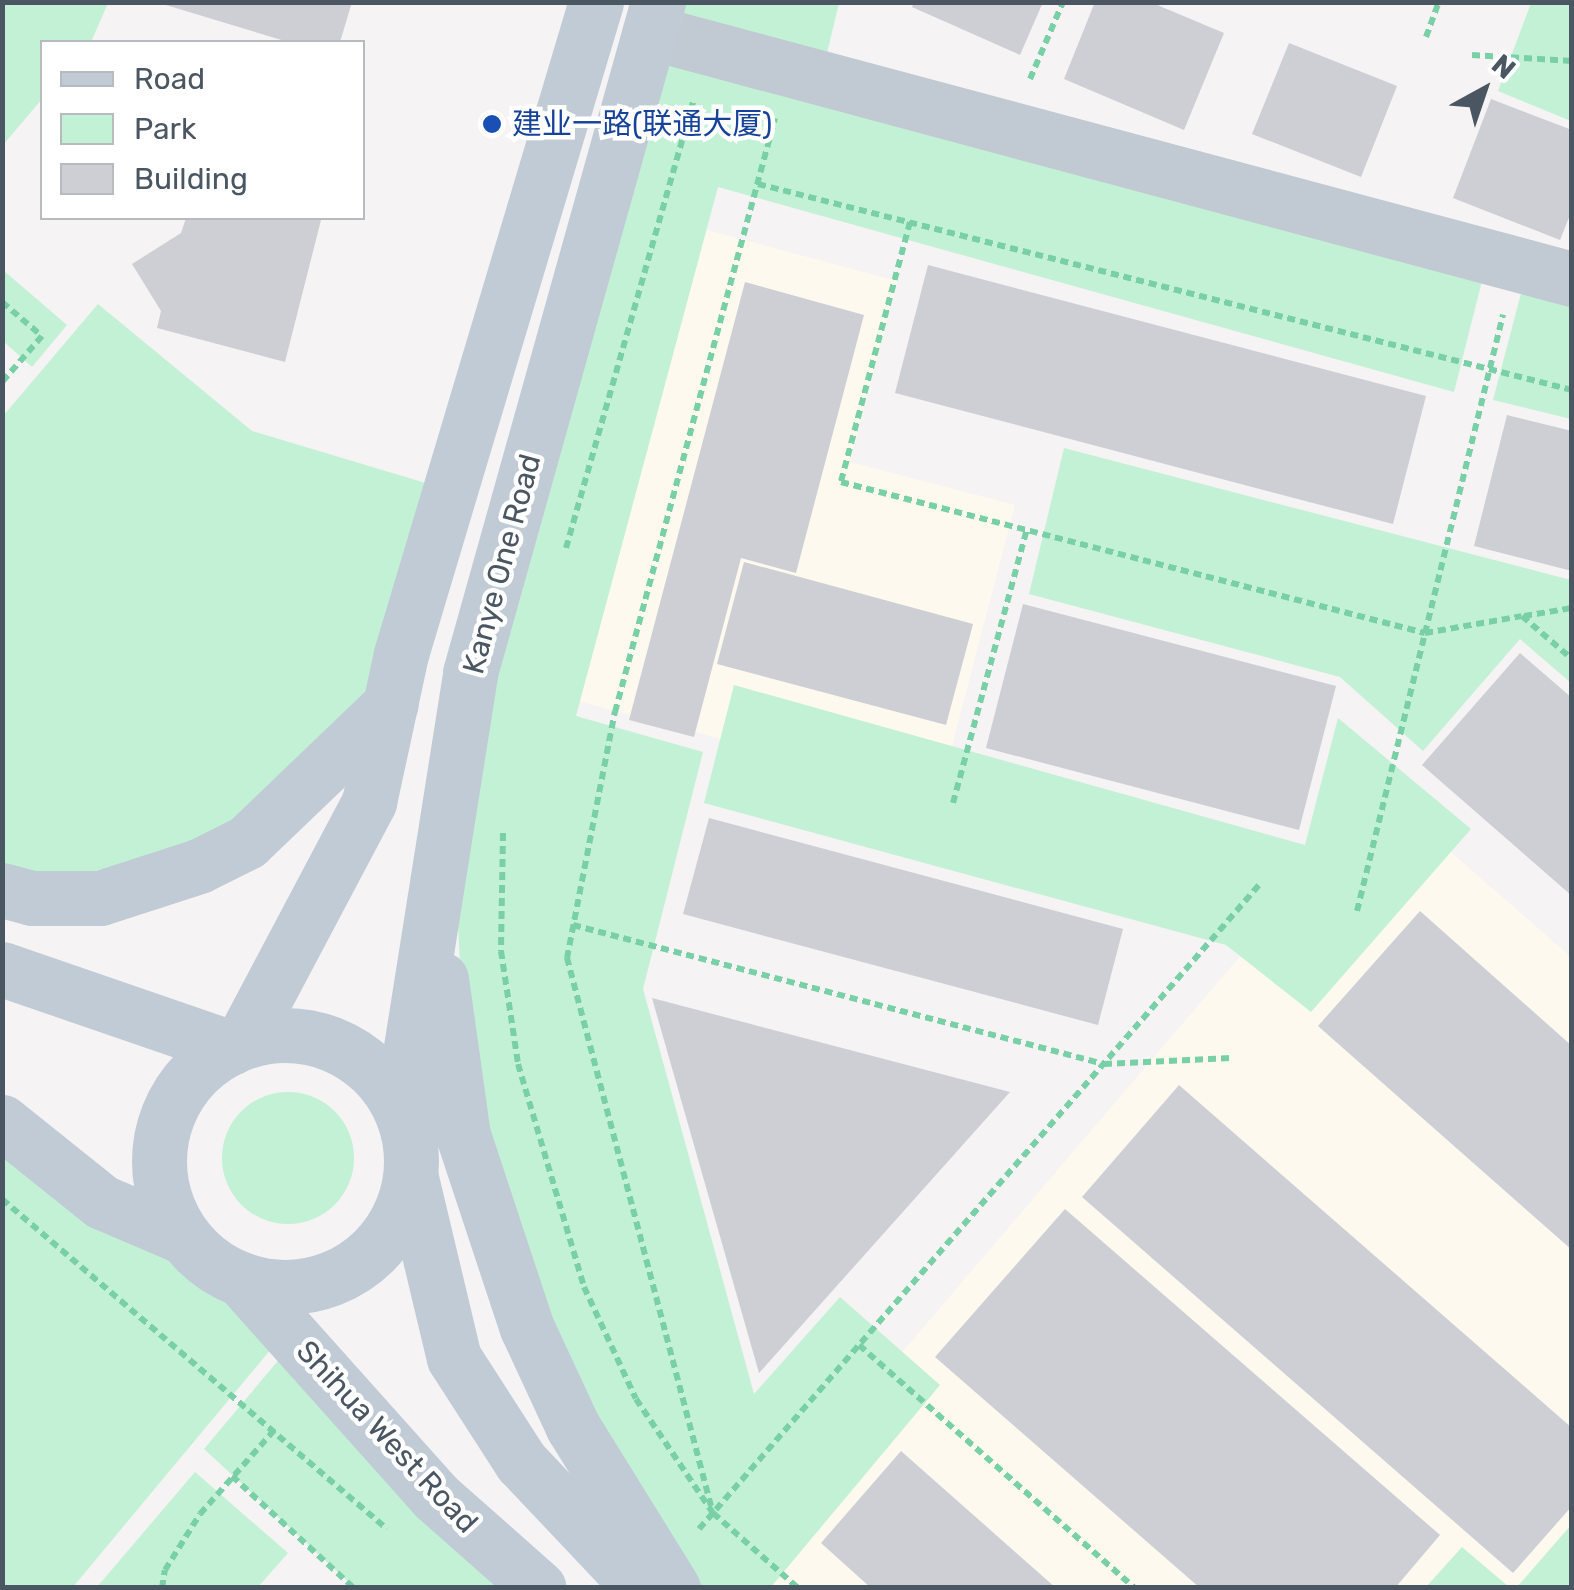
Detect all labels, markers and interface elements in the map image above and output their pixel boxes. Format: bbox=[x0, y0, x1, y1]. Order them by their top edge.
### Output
legend bbox=[40, 40, 365, 220]
north arrow bbox=[1434, 40, 1534, 140]
text: N bbox=[1485, 48, 1522, 86]
text: Road bbox=[134, 61, 205, 97]
place label: 建业一路(联通大厦) bbox=[512, 106, 772, 142]
text: Park bbox=[134, 111, 196, 147]
marker: 建业一路(联通大厦) bbox=[481, 113, 503, 135]
text: Building bbox=[134, 161, 248, 197]
street label: Kanye One Road bbox=[455, 450, 549, 678]
street label: Shihua West Road bbox=[289, 1333, 485, 1541]

